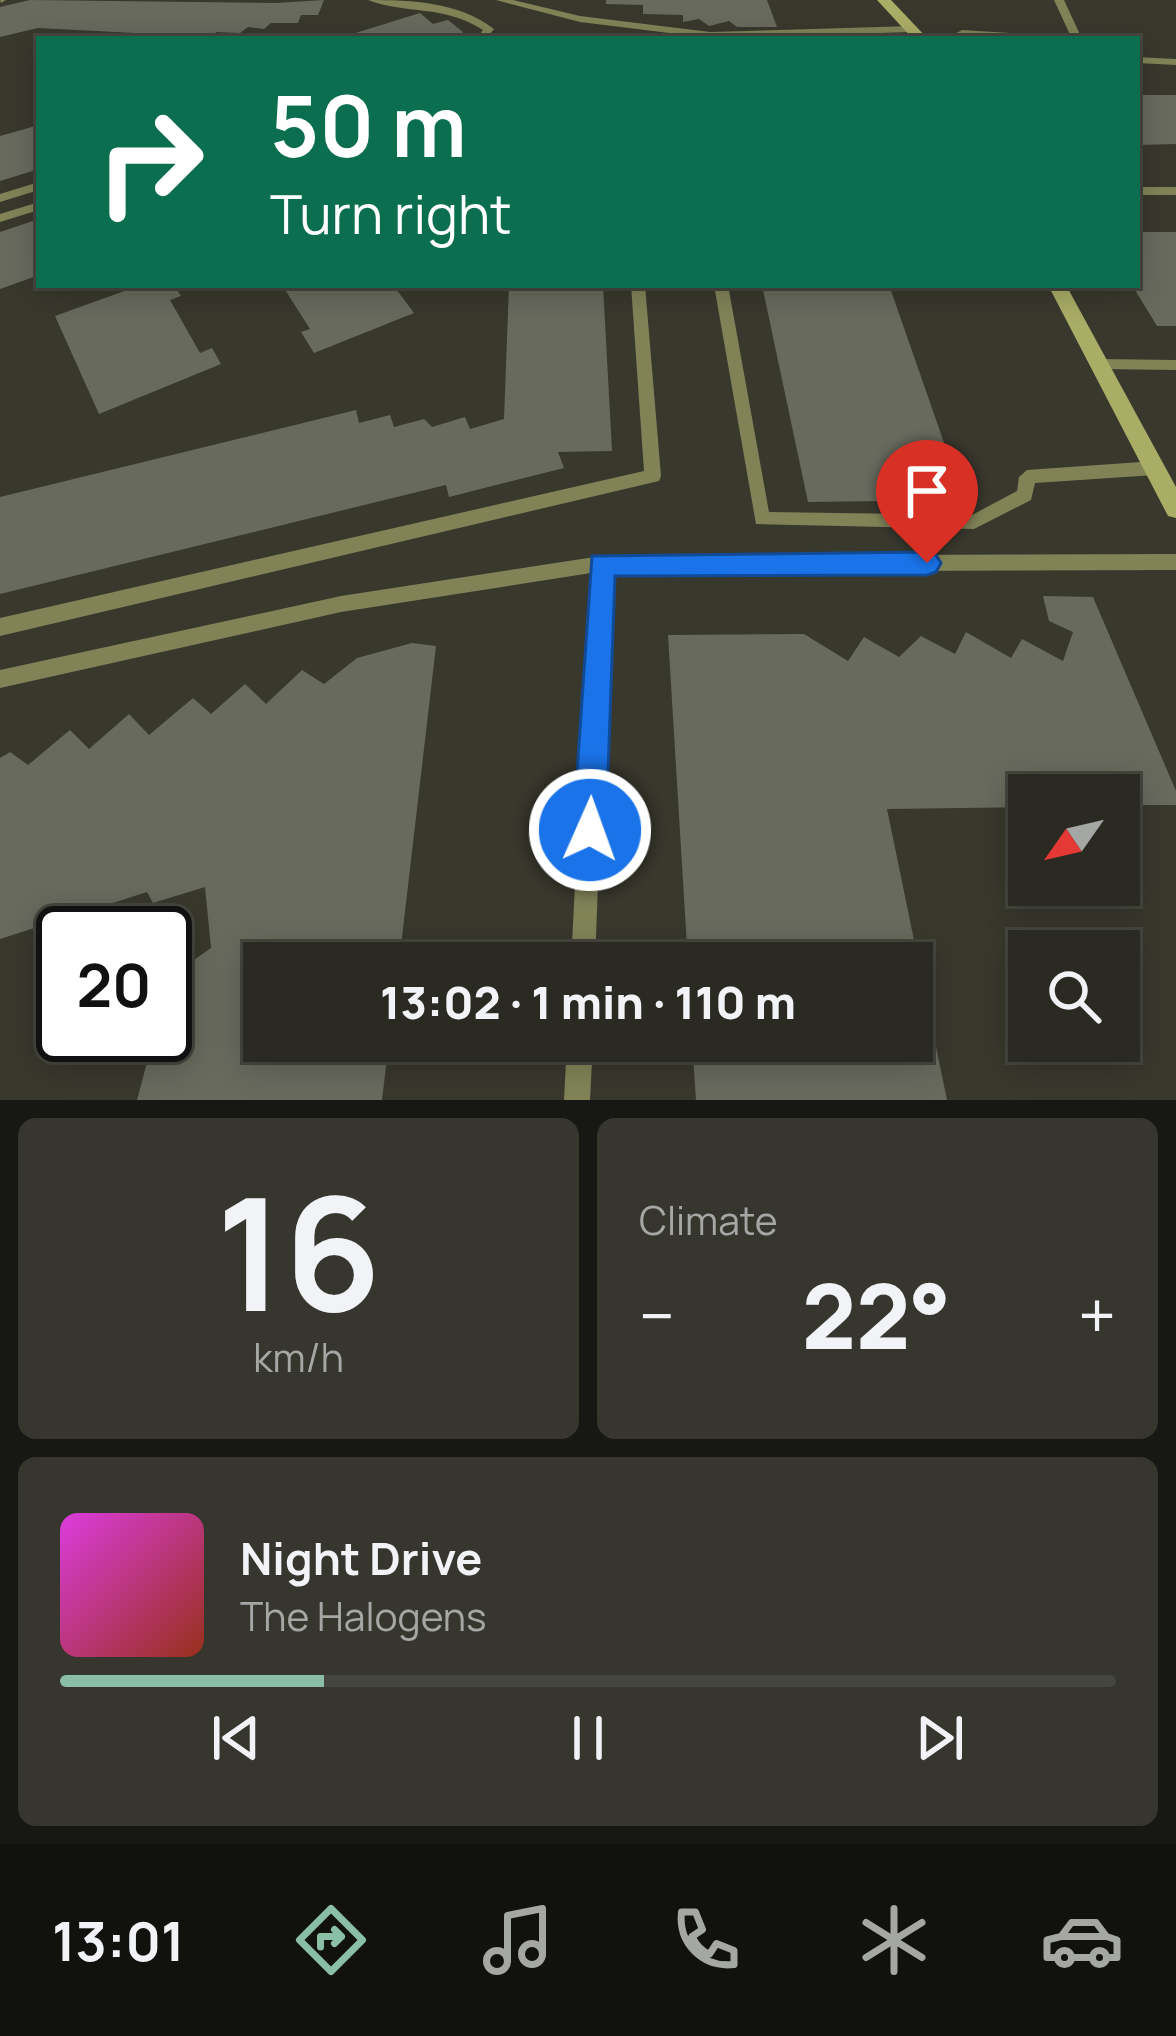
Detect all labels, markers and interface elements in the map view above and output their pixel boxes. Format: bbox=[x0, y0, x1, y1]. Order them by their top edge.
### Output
text: 50 m bbox=[270, 67, 467, 182]
icon: right bbox=[72, 84, 228, 240]
text: Turn right bbox=[270, 176, 512, 250]
pin bbox=[876, 440, 978, 563]
icon: arrive bbox=[894, 458, 960, 524]
position arrow bbox=[527, 767, 653, 893]
north arrow bbox=[1008, 774, 1140, 906]
map controls bbox=[1008, 774, 1140, 1062]
speed limit sign: 20 bbox=[36, 906, 192, 1062]
button: search bbox=[1008, 930, 1140, 1062]
text: 13:02 · 1 min · 110 m bbox=[380, 971, 796, 1033]
text: 16 bbox=[216, 1145, 381, 1358]
text: Climate bbox=[639, 1193, 778, 1247]
text: 22° bbox=[802, 1253, 951, 1376]
text: − bbox=[639, 1270, 675, 1360]
text: + bbox=[1078, 1270, 1116, 1360]
text: km/h bbox=[253, 1330, 344, 1384]
text: Night Drive bbox=[240, 1527, 482, 1589]
text: The Halogens bbox=[240, 1589, 487, 1643]
icon: previous bbox=[203, 1705, 269, 1771]
icon: pause bbox=[555, 1705, 621, 1771]
icon: next bbox=[907, 1705, 973, 1771]
icon: directions bbox=[289, 1898, 373, 1982]
icon: music bbox=[476, 1898, 560, 1982]
icon: phone bbox=[664, 1898, 748, 1982]
icon: climate bbox=[852, 1898, 936, 1982]
icon: car bbox=[1040, 1898, 1124, 1982]
text: 13:01 bbox=[52, 1903, 185, 1977]

